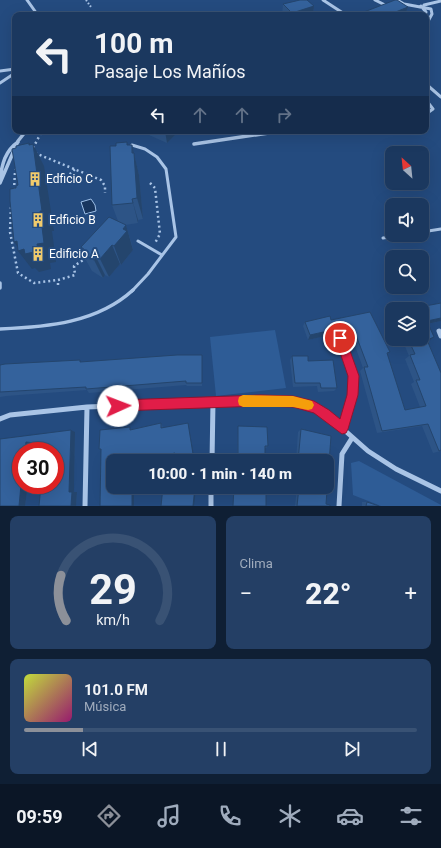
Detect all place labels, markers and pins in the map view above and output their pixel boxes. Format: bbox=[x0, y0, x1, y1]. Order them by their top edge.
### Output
building icon: Edficio C bbox=[27, 171, 43, 187]
place label: Edficio C bbox=[46, 172, 93, 186]
building icon: Edficio B bbox=[30, 212, 46, 228]
place label: Edficio B bbox=[49, 213, 96, 227]
building icon: Edificio A bbox=[30, 246, 46, 262]
place label: Edificio A bbox=[49, 247, 99, 261]
pin bbox=[323, 321, 357, 355]

